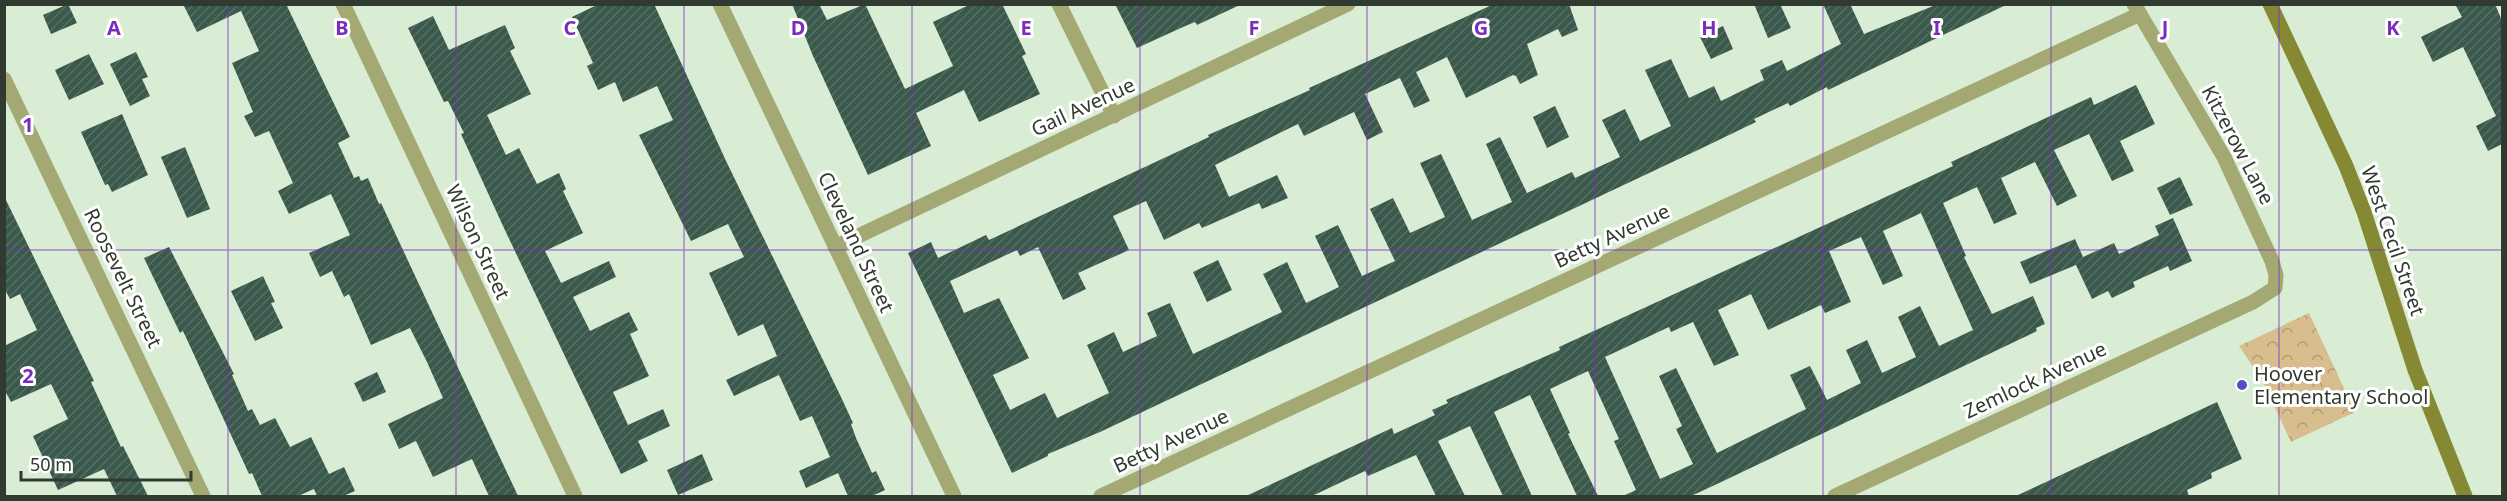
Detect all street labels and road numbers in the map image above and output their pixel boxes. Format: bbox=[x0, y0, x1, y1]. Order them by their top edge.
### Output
street label: Gail Avenue bbox=[1027, 71, 1139, 142]
street label: Kitzerow Lane bbox=[2196, 80, 2281, 209]
street label: West Cecil Street bbox=[2355, 163, 2432, 319]
street label: Cleveland Street bbox=[812, 167, 901, 316]
street label: Wilson Street bbox=[440, 180, 517, 304]
street label: Betty Avenue bbox=[1550, 197, 1674, 274]
street label: Roosevelt Street bbox=[78, 204, 169, 352]
street label: Zemlock Avenue bbox=[1959, 335, 2110, 424]
street label: Betty Avenue bbox=[1109, 402, 1233, 479]

